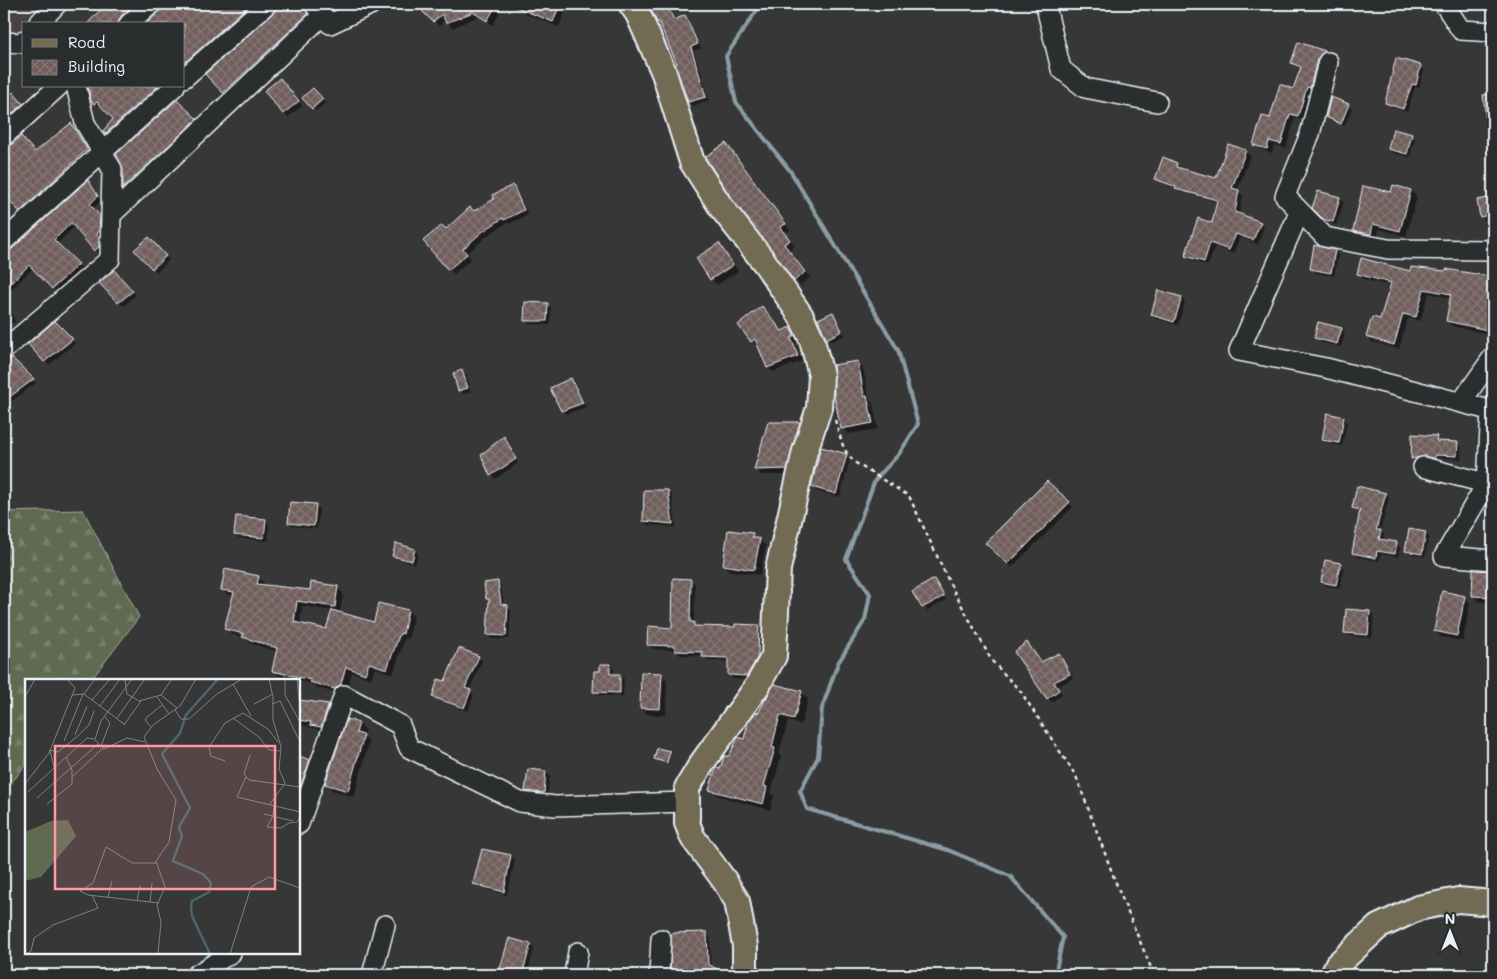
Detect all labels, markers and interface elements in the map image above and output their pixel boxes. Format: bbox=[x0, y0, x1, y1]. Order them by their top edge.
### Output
legend bbox=[22, 22, 185, 88]
text: Road bbox=[68, 32, 105, 52]
text: Building bbox=[68, 56, 125, 76]
inset map bbox=[25, 679, 300, 954]
north arrow bbox=[1424, 906, 1474, 956]
text: N bbox=[1445, 909, 1455, 928]

